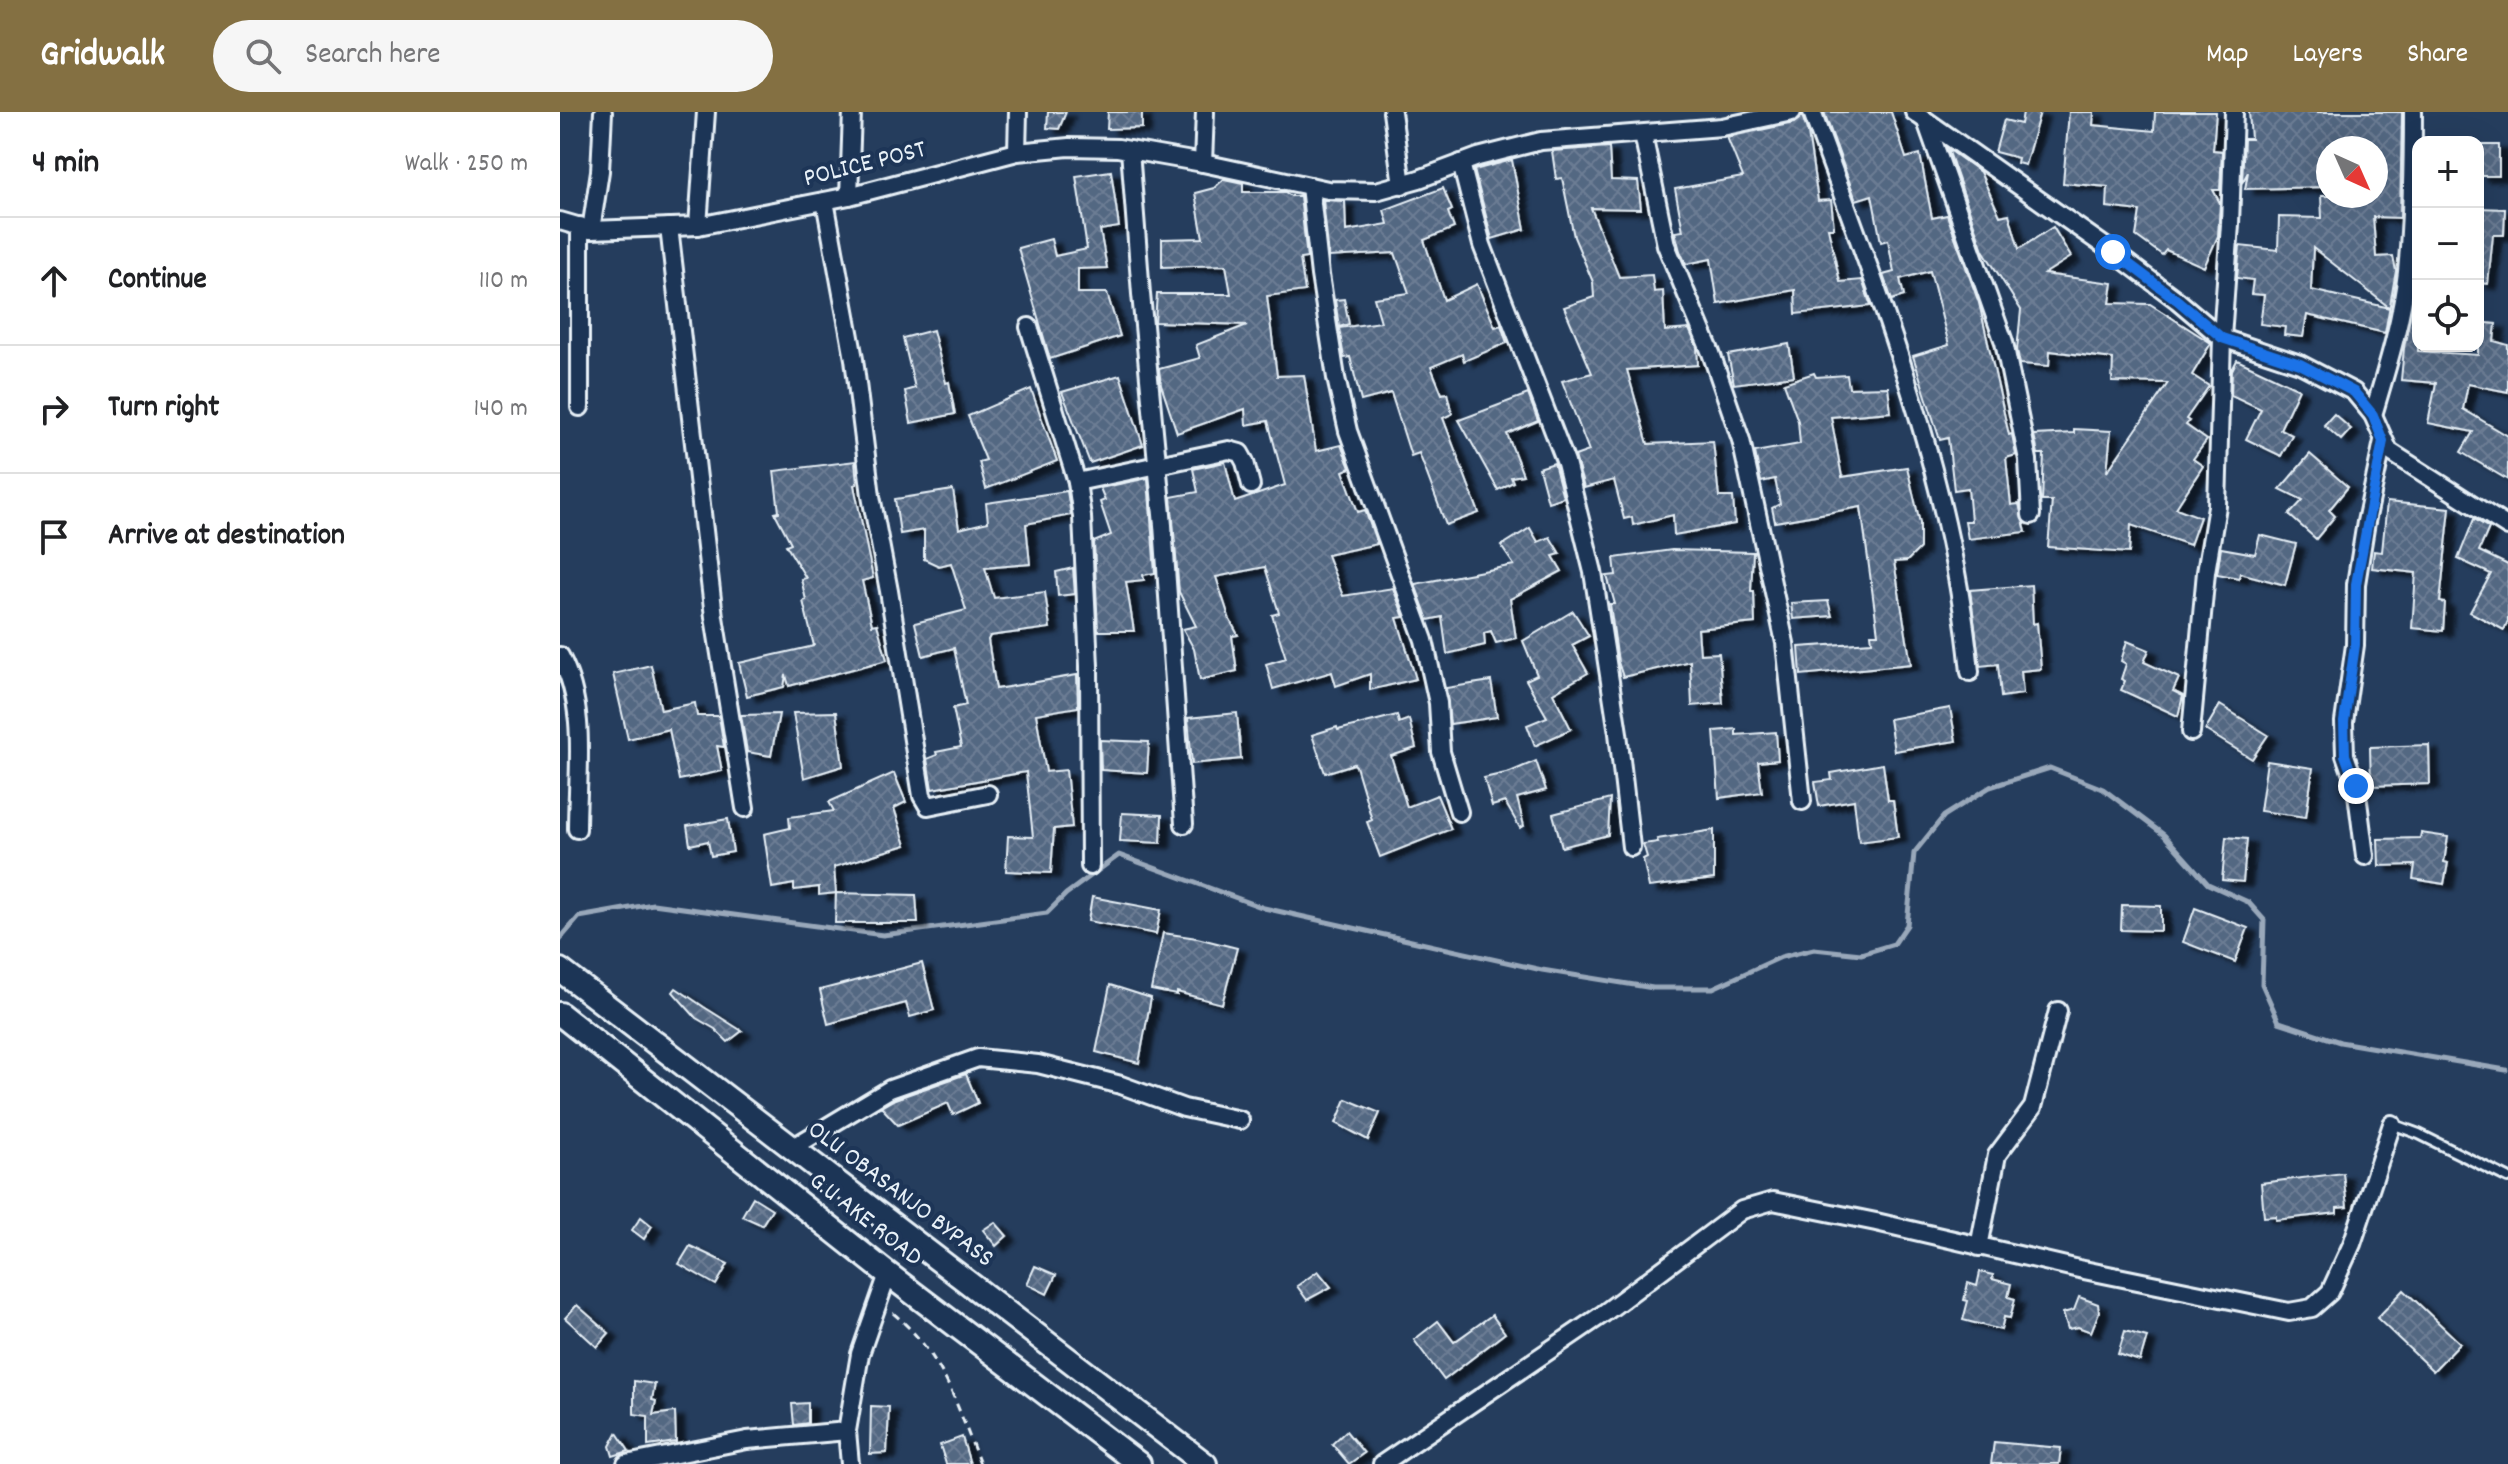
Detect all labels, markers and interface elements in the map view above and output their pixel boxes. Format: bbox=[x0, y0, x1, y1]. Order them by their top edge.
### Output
search box bbox=[213, 20, 773, 92]
text: Gridwalk bbox=[40, 29, 165, 84]
icon: search bbox=[241, 34, 285, 78]
text: Search here bbox=[305, 35, 441, 78]
text: Map bbox=[2206, 36, 2249, 76]
text: Layers bbox=[2293, 36, 2363, 76]
text: Share bbox=[2407, 36, 2468, 76]
street label: POLICE POST bbox=[800, 132, 931, 198]
north arrow bbox=[2316, 136, 2388, 208]
map controls bbox=[2412, 136, 2484, 352]
button: + bbox=[2412, 136, 2484, 208]
text: 4 min bbox=[32, 140, 99, 189]
text: Walk · 250 m bbox=[405, 146, 528, 183]
button: − bbox=[2412, 208, 2484, 280]
route start bbox=[2095, 234, 2131, 270]
icon: ahead bbox=[32, 259, 76, 303]
text: Continue bbox=[108, 260, 207, 303]
text: 110 m bbox=[479, 263, 528, 300]
button: locate bbox=[2412, 280, 2484, 352]
icon: right bbox=[32, 387, 76, 431]
text: Turn right bbox=[108, 388, 219, 431]
text: 140 m bbox=[474, 391, 528, 428]
icon: arrive bbox=[32, 515, 76, 559]
text: Arrive at destination bbox=[108, 516, 345, 559]
route end bbox=[2338, 768, 2374, 804]
street label: OLU OBASANJO BYPASS bbox=[799, 1112, 1001, 1278]
street label: G.U AKE ROAD bbox=[800, 1164, 930, 1276]

